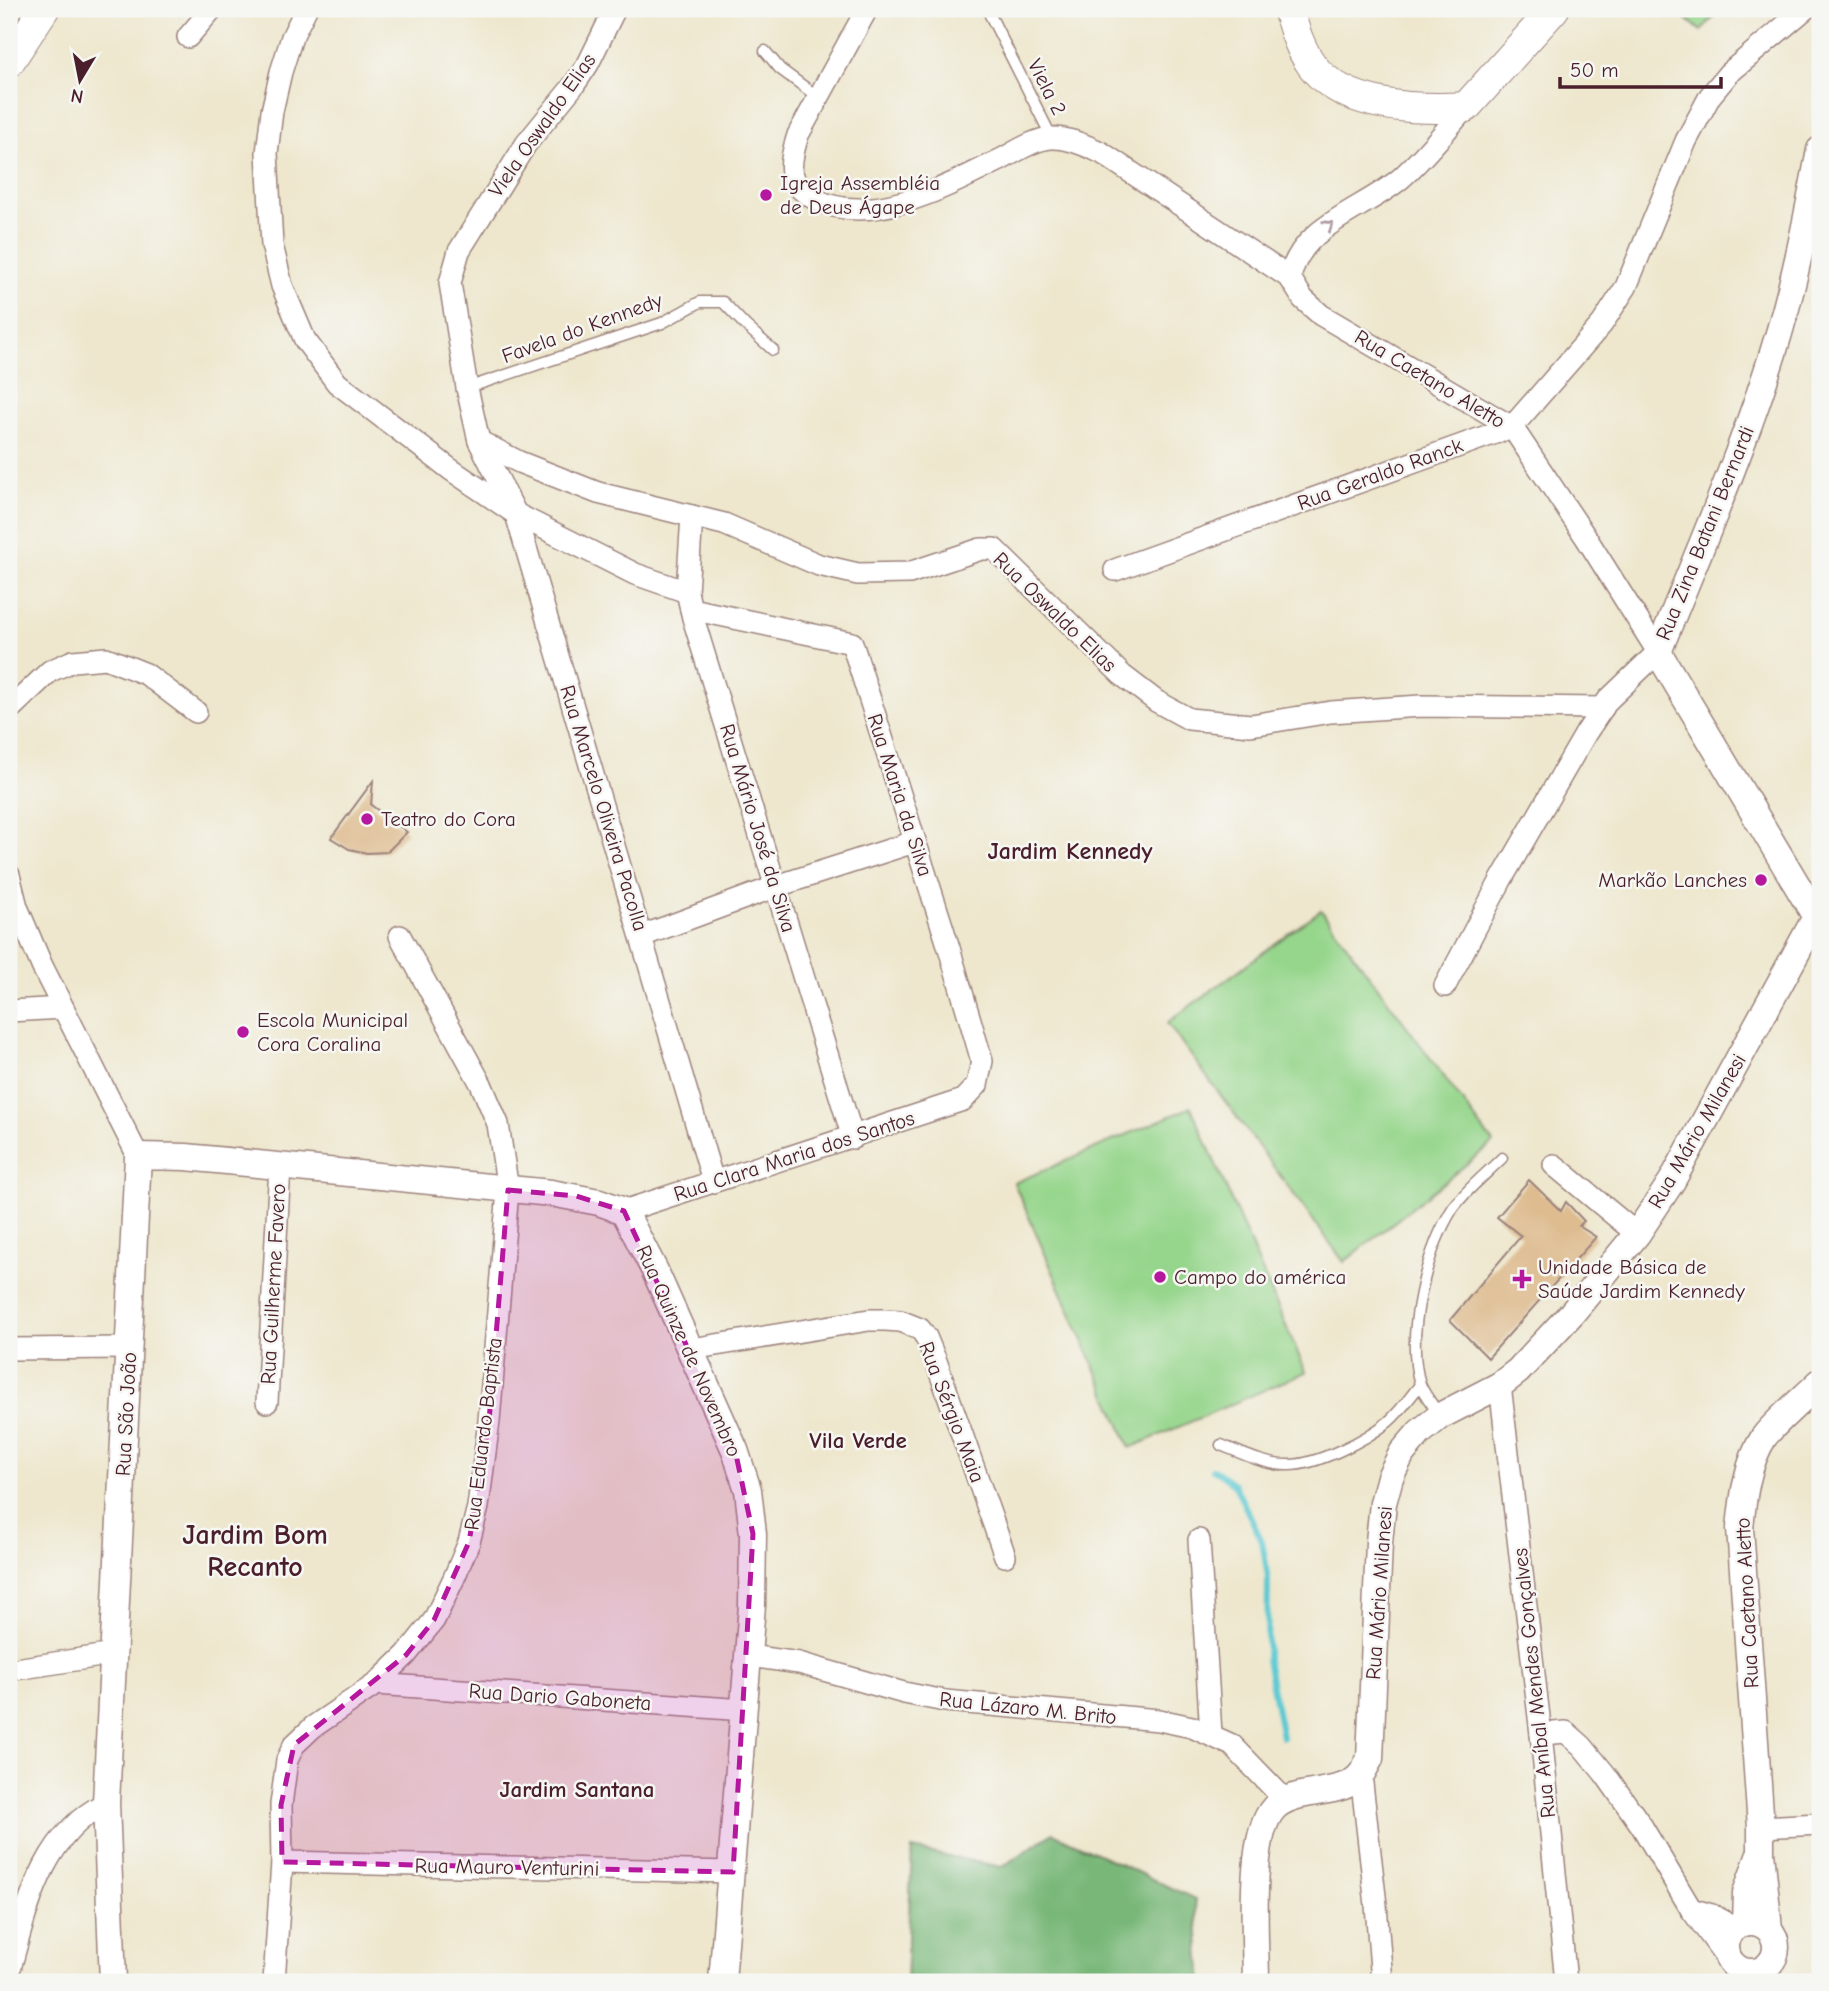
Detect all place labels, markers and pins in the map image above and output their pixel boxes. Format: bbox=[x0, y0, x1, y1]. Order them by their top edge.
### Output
place label: Igreja Assembléia de Deus Ágape bbox=[780, 171, 940, 219]
marker: Igreja Assembléia de Deus Ágape bbox=[758, 187, 774, 203]
place label: Teatro do Cora bbox=[381, 807, 516, 831]
marker: Teatro do Cora bbox=[359, 811, 375, 827]
place label: Markão Lanches bbox=[1598, 868, 1747, 892]
marker: Markão Lanches bbox=[1753, 872, 1769, 888]
place label: Escola Municipal Cora Coralina bbox=[257, 1008, 408, 1056]
marker: Escola Municipal Cora Coralina bbox=[235, 1024, 251, 1040]
place label: Unidade Básica de Saúde Jardim Kennedy bbox=[1538, 1255, 1745, 1303]
place label: Campo do américa bbox=[1174, 1265, 1346, 1289]
marker: Campo do américa bbox=[1152, 1269, 1168, 1285]
marker: Unidade Básica de Saúde Jardim Kennedy bbox=[1512, 1269, 1532, 1289]

